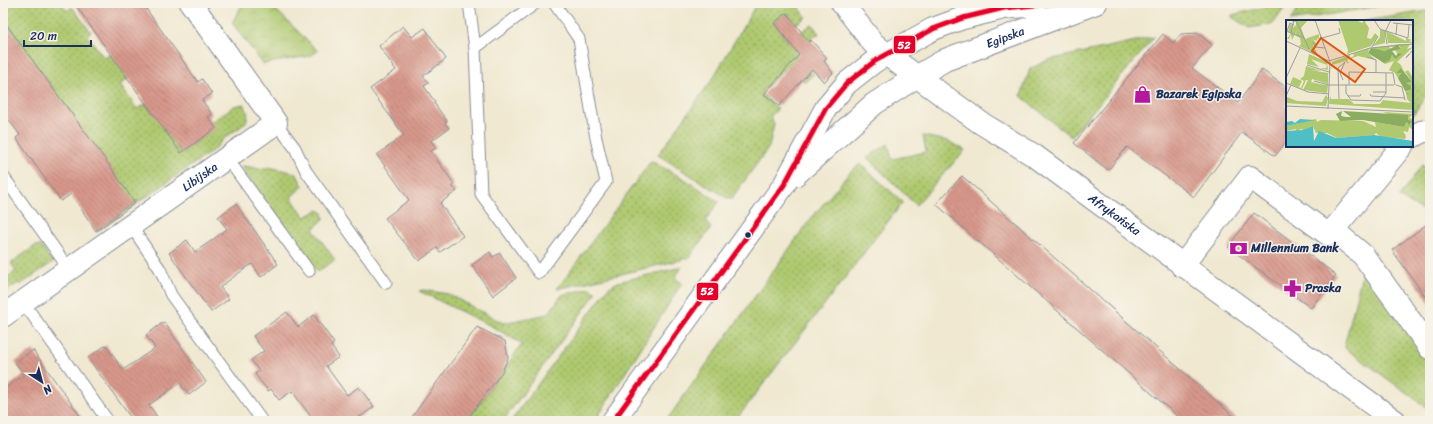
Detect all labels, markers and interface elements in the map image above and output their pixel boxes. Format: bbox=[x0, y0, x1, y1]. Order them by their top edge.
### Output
street label: Egipska bbox=[983, 20, 1028, 55]
inset map bbox=[1286, 20, 1413, 147]
scale bar bbox=[24, 22, 91, 48]
text: 20 m bbox=[30, 25, 57, 47]
line badge: 52 bbox=[893, 35, 916, 54]
text: 52 bbox=[897, 36, 911, 55]
place label: Bazarek Egipska bbox=[1156, 83, 1242, 105]
shop icon: Bazarek Egipska bbox=[1133, 84, 1153, 104]
street label: Libijska bbox=[177, 156, 222, 197]
street label: Afrykańska bbox=[1083, 187, 1146, 242]
unlabelled marker bbox=[743, 230, 753, 240]
place label: Millennium Bank bbox=[1250, 237, 1339, 259]
bank icon: Millennium Bank bbox=[1228, 238, 1248, 258]
place label: Praska bbox=[1305, 277, 1342, 299]
pharmacy icon: Praska bbox=[1282, 278, 1302, 298]
line badge: 52 bbox=[696, 282, 719, 301]
text: 52 bbox=[700, 282, 714, 301]
north arrow bbox=[22, 362, 62, 402]
text: N bbox=[39, 379, 57, 400]

